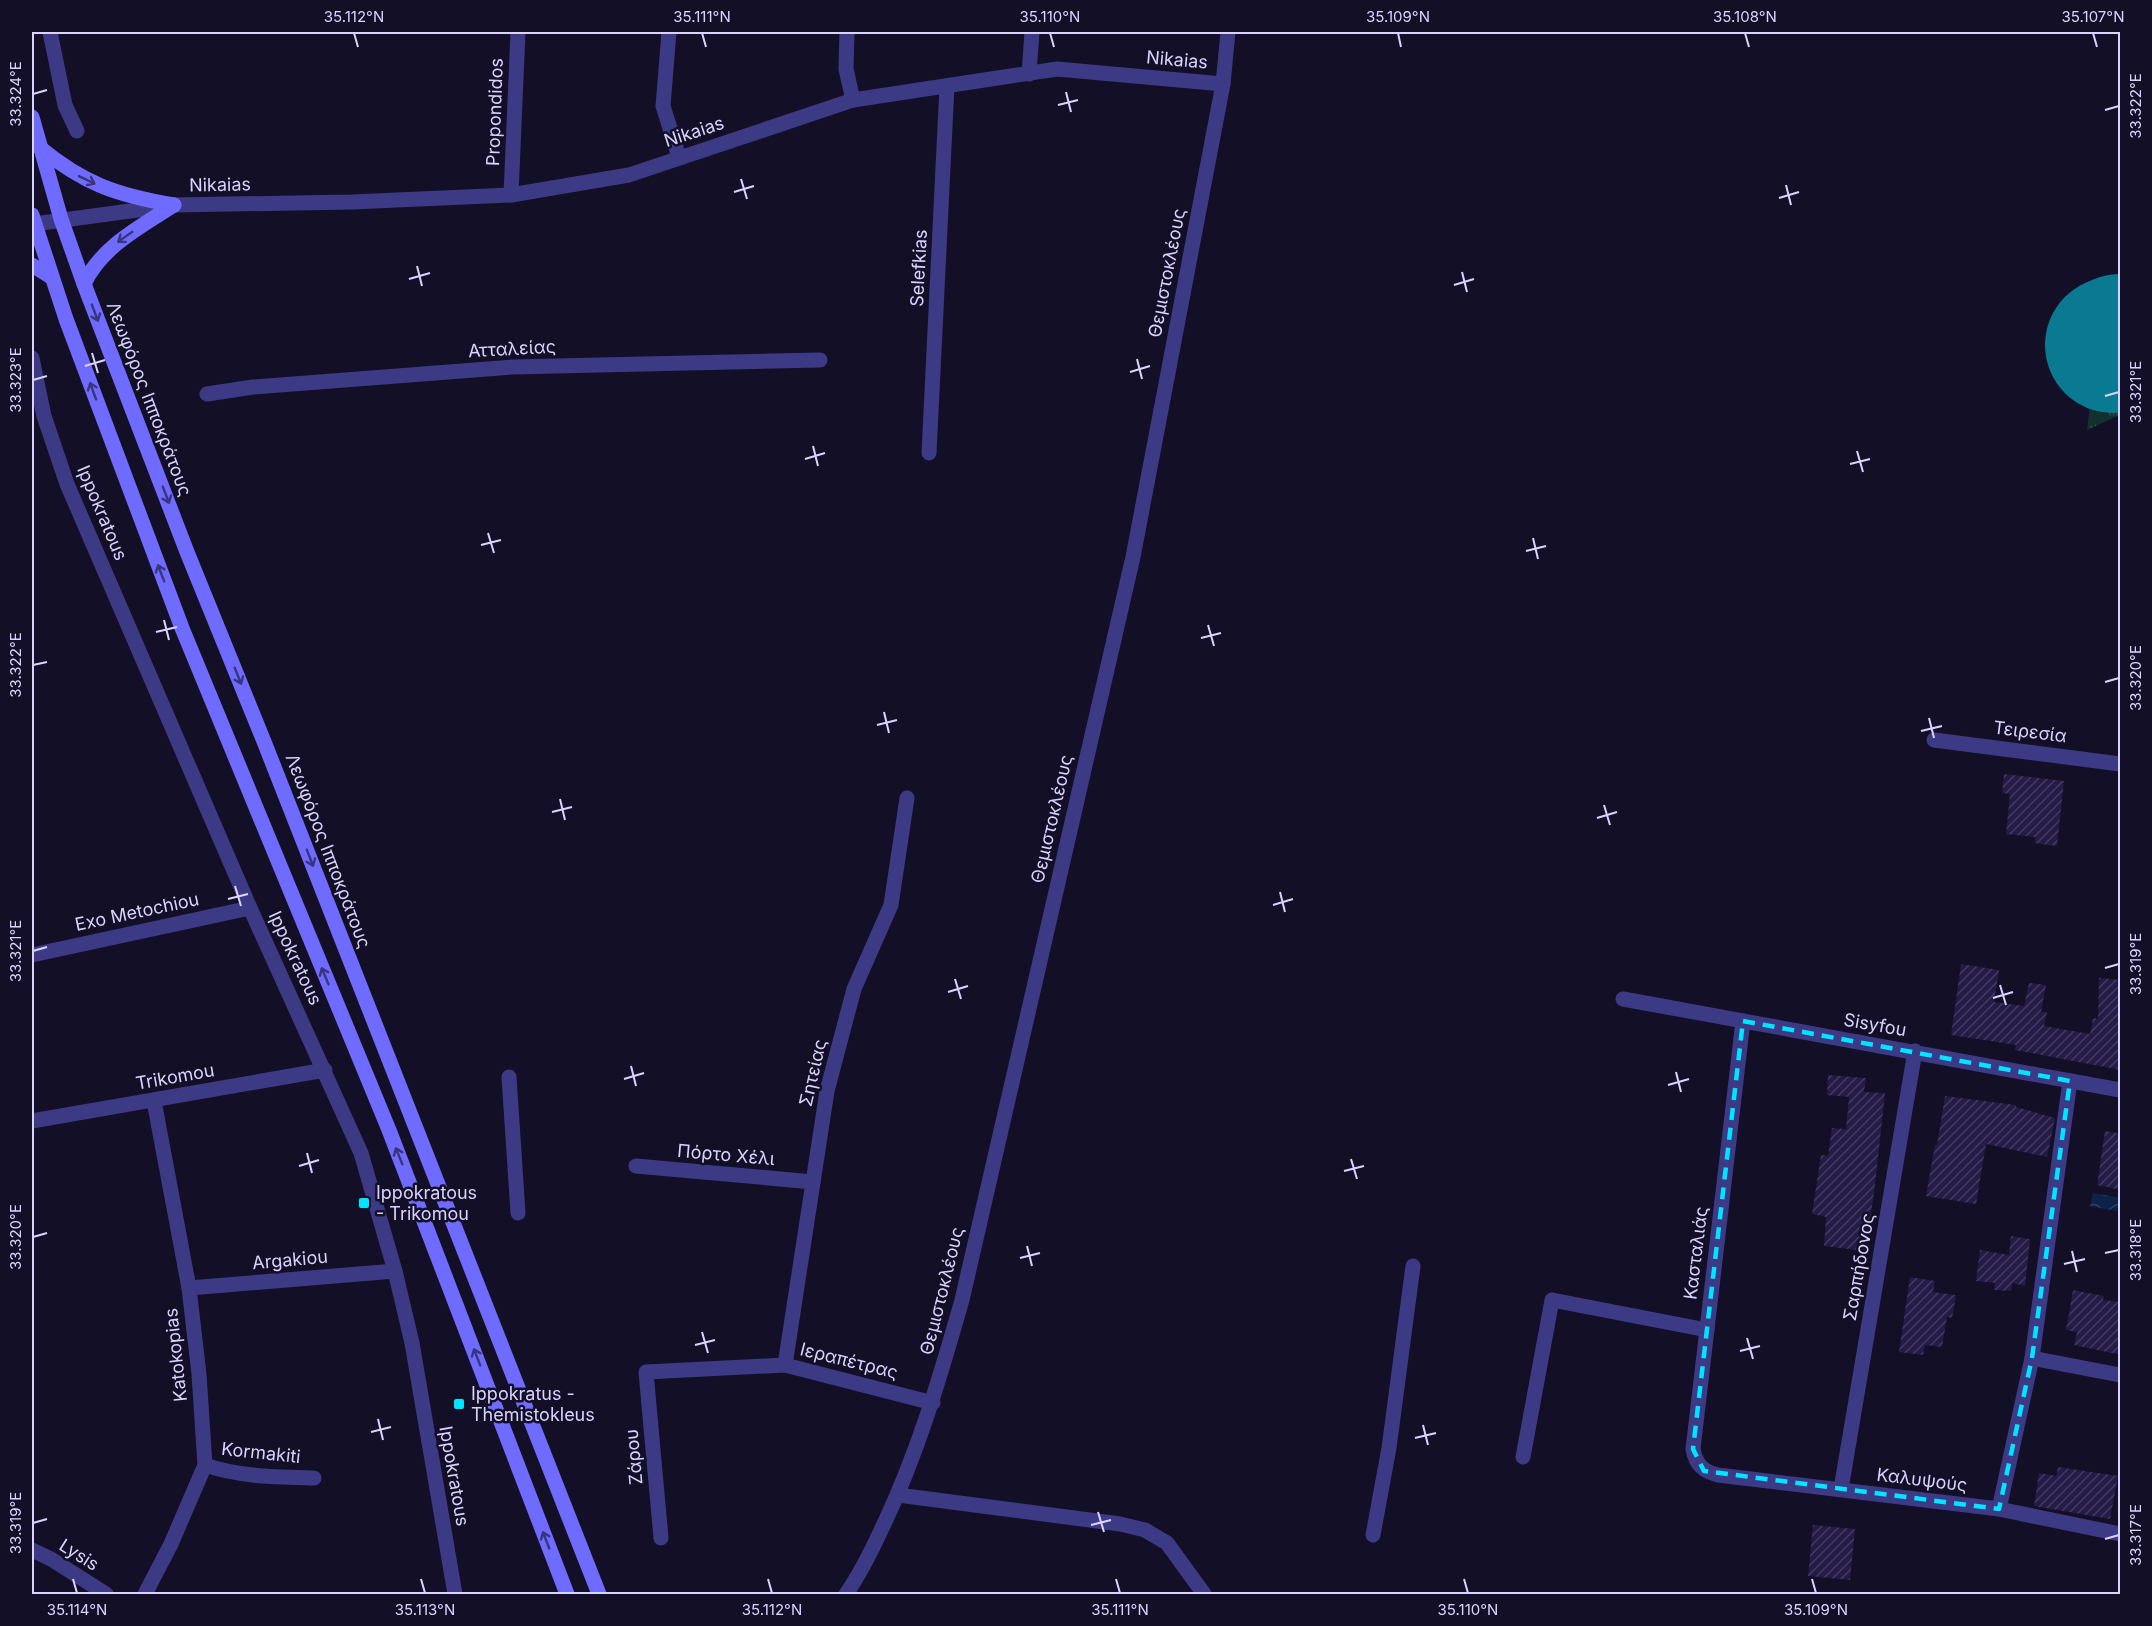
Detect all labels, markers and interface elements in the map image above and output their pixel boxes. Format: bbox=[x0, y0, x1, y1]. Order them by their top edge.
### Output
text: 35.112°N bbox=[324, 7, 384, 26]
text: 35.111°N bbox=[673, 7, 731, 26]
text: 35.110°N bbox=[1020, 7, 1080, 26]
text: 35.109°N bbox=[1366, 7, 1430, 26]
text: 35.108°N bbox=[1713, 7, 1777, 26]
text: 35.107°N bbox=[2062, 7, 2124, 26]
street label: Nikaias bbox=[1145, 46, 1209, 73]
street label: Propondidos bbox=[482, 58, 507, 166]
text: 33.324°E bbox=[6, 61, 25, 127]
text: 33.322°E bbox=[2126, 73, 2145, 139]
street label: Nikaias bbox=[661, 112, 727, 151]
street label: Nikaias bbox=[189, 173, 251, 196]
one-way arrow bbox=[78, 174, 96, 186]
street label: Θεμιστοκλέους bbox=[1144, 207, 1189, 339]
street label: Selefkias bbox=[906, 229, 931, 307]
one-way arrow bbox=[117, 231, 134, 243]
street label: Λεωφόρος Ιπποκράτους bbox=[103, 299, 196, 499]
one-way arrow bbox=[91, 304, 102, 322]
street label: Ατταλείας bbox=[468, 336, 556, 361]
text: 33.323°E bbox=[6, 347, 25, 413]
text: 33.321°E bbox=[2126, 361, 2145, 423]
one-way arrow bbox=[87, 382, 98, 401]
street label: Ippokratous bbox=[73, 462, 132, 563]
one-way arrow bbox=[161, 486, 172, 504]
one-way arrow bbox=[155, 565, 166, 583]
text: 33.322°E bbox=[6, 632, 25, 698]
text: 33.320°E bbox=[2126, 645, 2145, 711]
one-way arrow bbox=[233, 667, 244, 685]
street label: Τειρεσία bbox=[1992, 717, 2068, 746]
street label: Λεωφόρος Ιπποκράτους bbox=[282, 751, 375, 951]
street label: Θεμιστοκλέους bbox=[1027, 753, 1076, 885]
one-way arrow bbox=[305, 848, 316, 866]
street label: Exo Metochiou bbox=[73, 888, 201, 935]
street label: Ippokratous bbox=[265, 908, 326, 1008]
text: 33.321°E bbox=[6, 920, 25, 982]
text: 33.319°E bbox=[2126, 933, 2145, 995]
one-way arrow bbox=[319, 967, 331, 985]
street label: Sisyfou bbox=[1842, 1009, 1908, 1040]
street label: Σητείας bbox=[795, 1037, 830, 1109]
street label: Trikomou bbox=[134, 1059, 216, 1094]
street label: Πόρτο Χέλι bbox=[677, 1140, 776, 1169]
one-way arrow bbox=[393, 1147, 404, 1166]
place label: Ippokratous - Trikomou bbox=[376, 1182, 477, 1224]
marker: Ippokratous - Trikomou bbox=[357, 1196, 371, 1210]
text: 33.320°E bbox=[6, 1204, 25, 1270]
street label: Κασταλιάς bbox=[1679, 1205, 1712, 1301]
street label: Σαρπήδονος bbox=[1839, 1211, 1878, 1322]
text: 33.318°E bbox=[2126, 1219, 2145, 1281]
street label: Θεμιστοκλέους bbox=[915, 1225, 968, 1357]
street label: Argakiou bbox=[251, 1246, 329, 1273]
street label: Katokopias bbox=[160, 1307, 191, 1403]
street label: Ιεραπέτρας bbox=[798, 1338, 900, 1383]
one-way arrow bbox=[471, 1349, 482, 1367]
place label: Ippokratus - Themistokleus bbox=[471, 1383, 595, 1425]
marker: Ippokratus - Themistokleus bbox=[452, 1397, 466, 1411]
street label: Ippokratous bbox=[435, 1424, 474, 1528]
street label: Ζάρου bbox=[621, 1428, 646, 1486]
street label: Kormakiti bbox=[220, 1438, 302, 1467]
street label: Καλυψούς bbox=[1876, 1464, 1969, 1495]
text: 33.319°E bbox=[6, 1492, 25, 1554]
text: 33.317°E bbox=[2126, 1504, 2145, 1566]
one-way arrow bbox=[540, 1531, 551, 1550]
street label: Lysis bbox=[56, 1534, 103, 1575]
text: 35.114°N bbox=[47, 1600, 107, 1619]
text: 35.113°N bbox=[395, 1600, 455, 1619]
text: 35.112°N bbox=[742, 1600, 802, 1619]
text: 35.111°N bbox=[1091, 1600, 1149, 1619]
text: 35.110°N bbox=[1438, 1600, 1498, 1619]
text: 35.109°N bbox=[1784, 1600, 1848, 1619]

